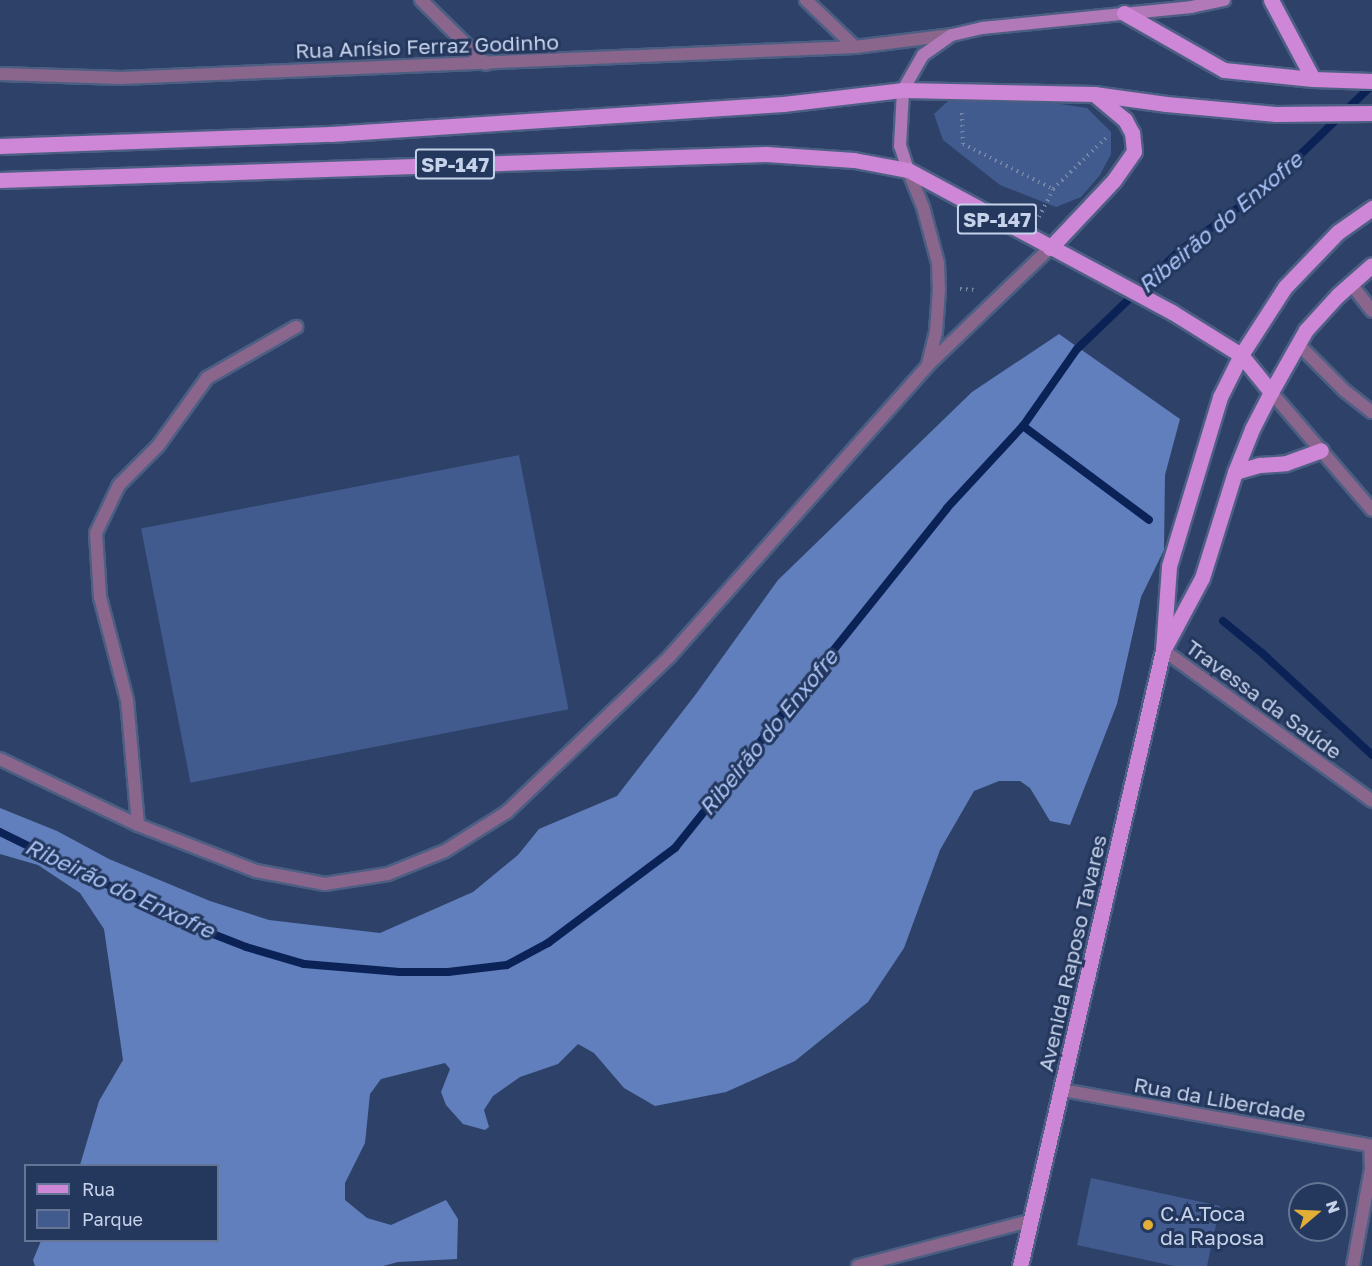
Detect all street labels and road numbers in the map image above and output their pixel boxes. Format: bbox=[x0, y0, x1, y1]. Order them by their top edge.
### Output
street label: Rua Anísio Ferraz Godinho bbox=[295, 29, 559, 63]
road number: SP-147 bbox=[414, 147, 496, 181]
road number: SP-147 bbox=[956, 202, 1038, 236]
street label: Travessa da Saúde bbox=[1181, 634, 1347, 764]
street label: Avenida Raposo Tavares bbox=[1032, 832, 1112, 1074]
street label: Rua da Liberdade bbox=[1132, 1071, 1308, 1127]

